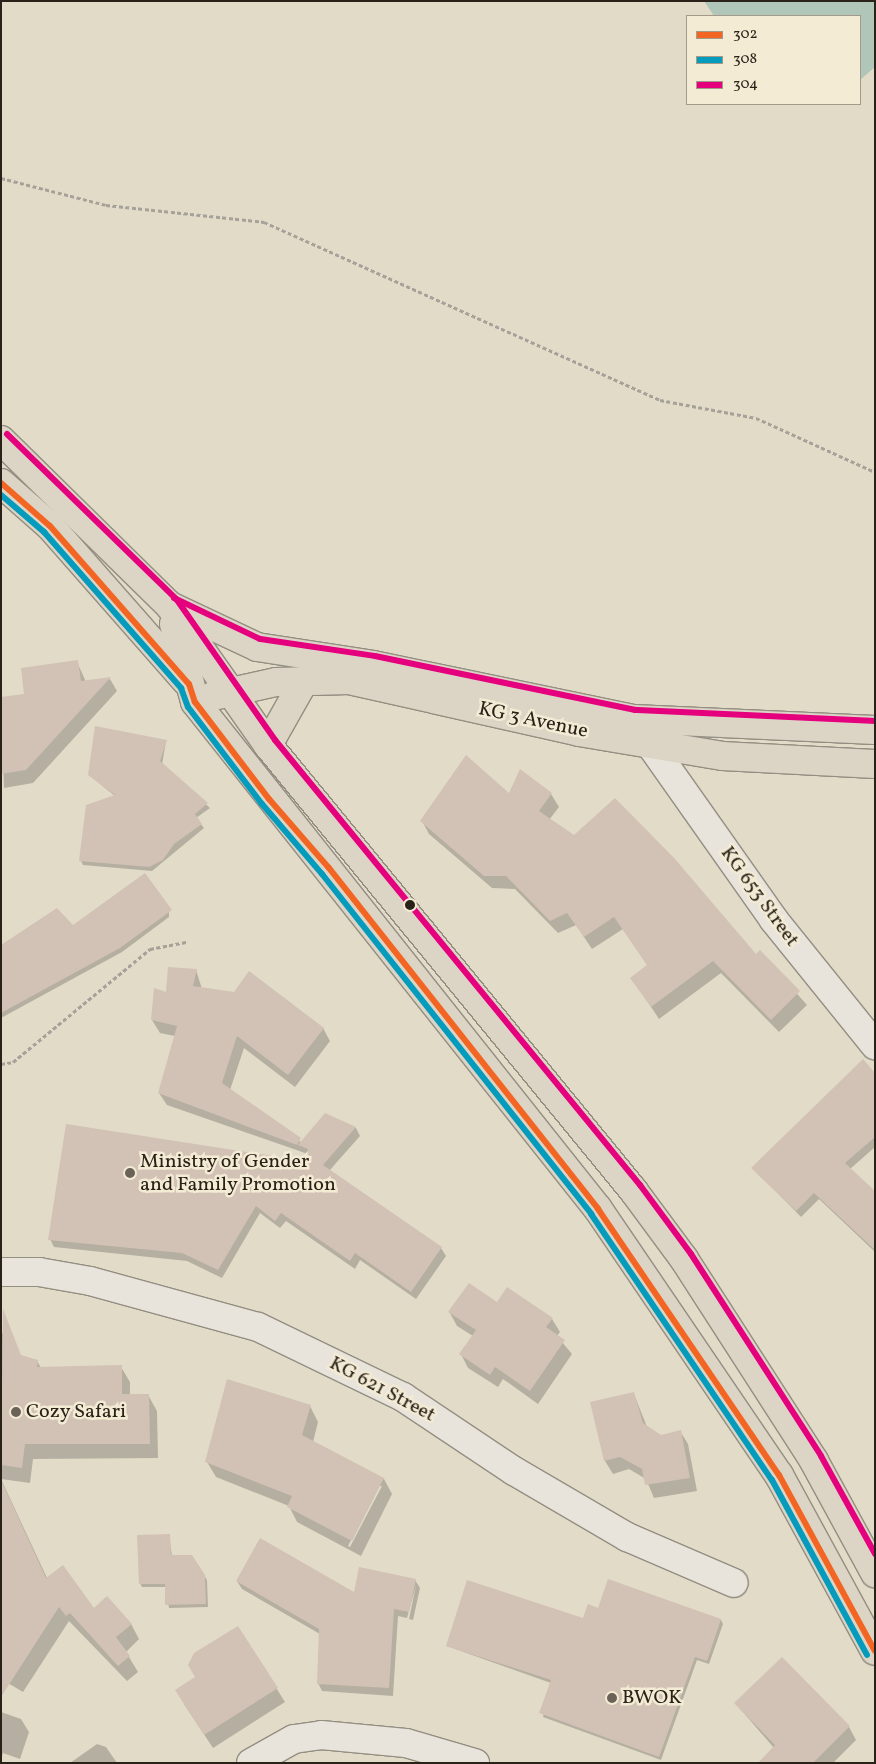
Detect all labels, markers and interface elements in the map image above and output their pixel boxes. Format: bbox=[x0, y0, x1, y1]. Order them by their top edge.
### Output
legend bbox=[686, 15, 861, 105]
text: 302 bbox=[733, 24, 757, 45]
text: 308 bbox=[733, 49, 757, 70]
text: 304 bbox=[733, 74, 758, 95]
street label: KG 3 Avenue bbox=[476, 698, 590, 744]
street label: KG 653 Street bbox=[715, 842, 803, 952]
unlabelled marker bbox=[405, 900, 415, 910]
place label: Ministry of Gender and Family Promotion bbox=[140, 1150, 336, 1197]
marker: Ministry of Gender and Family Promotion bbox=[124, 1167, 136, 1179]
street label: KG 621 Street bbox=[325, 1352, 439, 1428]
place label: Cozy Safari bbox=[26, 1400, 127, 1424]
marker: Cozy Safari bbox=[10, 1406, 22, 1418]
place label: BWOK bbox=[622, 1686, 682, 1710]
marker: BWOK bbox=[606, 1692, 618, 1704]

